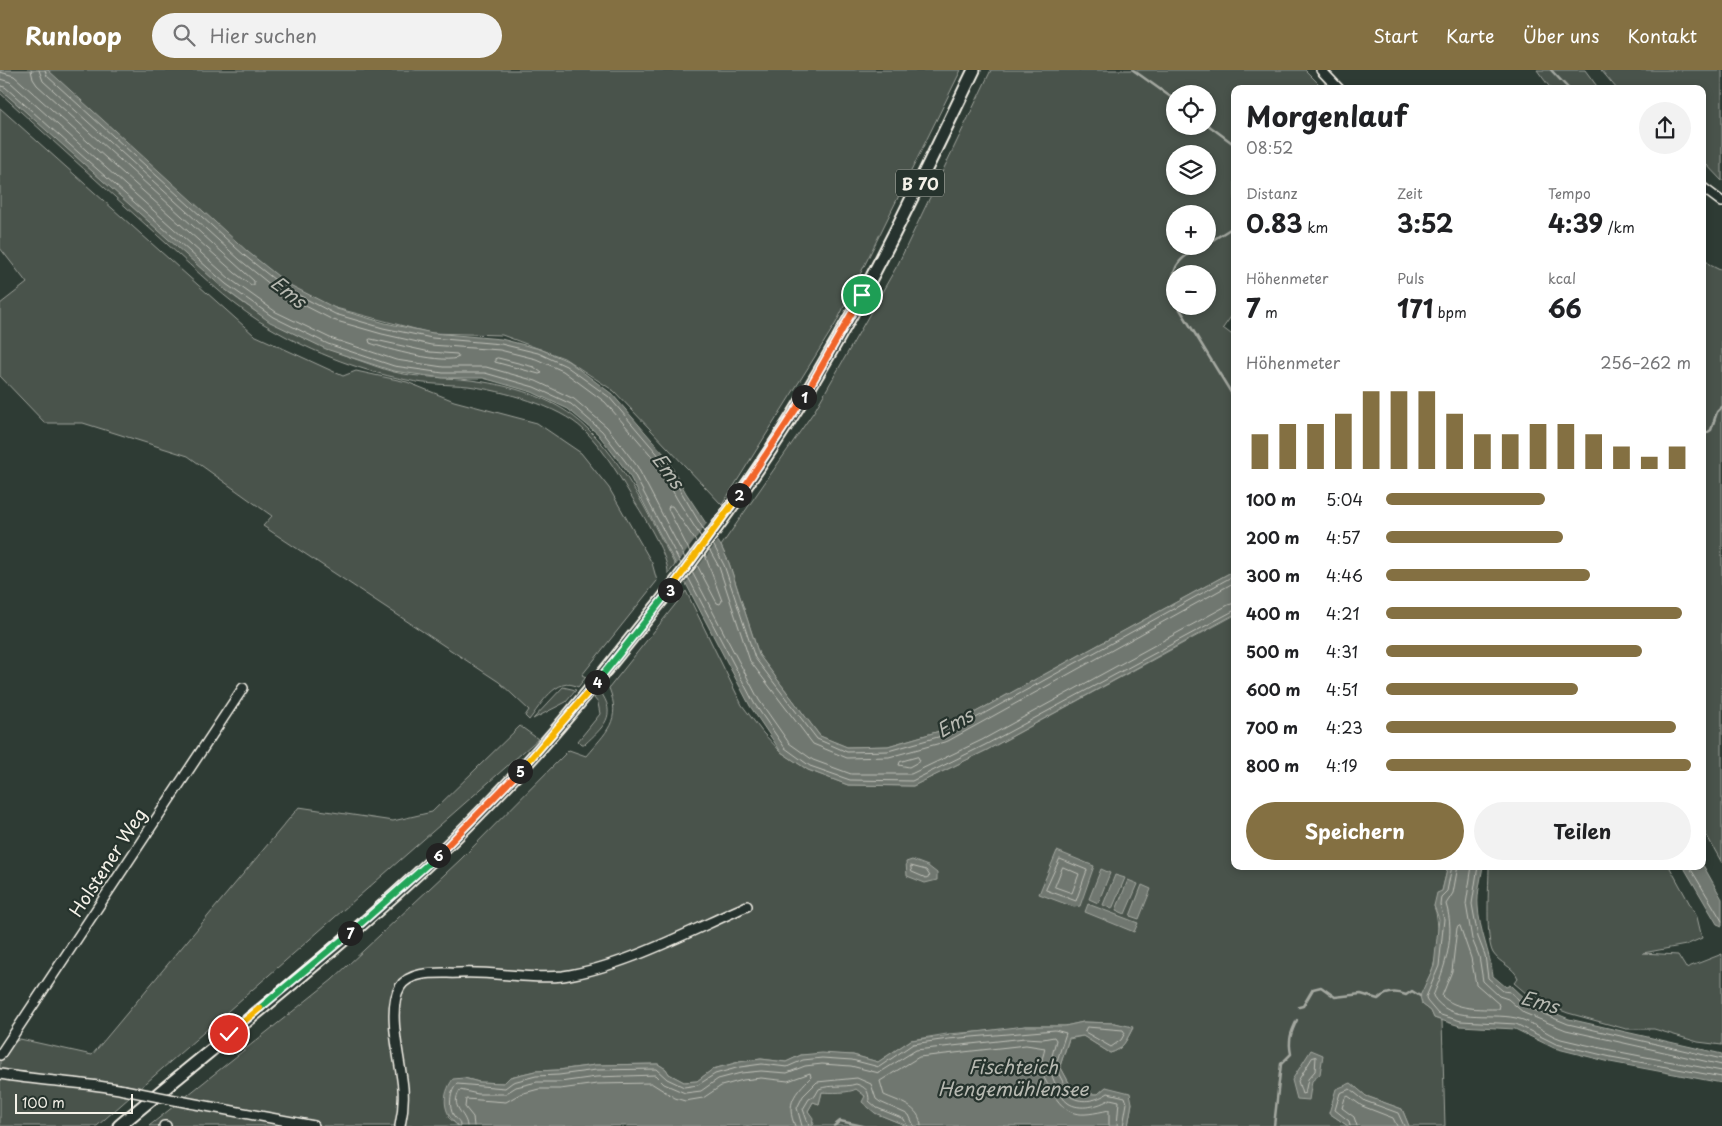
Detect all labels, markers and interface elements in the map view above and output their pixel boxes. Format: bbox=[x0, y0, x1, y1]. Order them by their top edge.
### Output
search box bbox=[152, 13, 502, 58]
text: Runloop bbox=[25, 17, 122, 53]
icon: search bbox=[170, 21, 198, 49]
text: Hier suchen bbox=[210, 21, 317, 49]
text: Start bbox=[1373, 22, 1418, 49]
text: Karte bbox=[1446, 22, 1495, 49]
text: Über uns bbox=[1523, 22, 1599, 49]
text: Kontakt bbox=[1627, 22, 1697, 49]
map controls bbox=[1166, 85, 1216, 315]
button: locate bbox=[1166, 85, 1216, 135]
text: Morgenlauf bbox=[1246, 94, 1407, 137]
button: share bbox=[1639, 102, 1691, 154]
text: 08:52 bbox=[1246, 135, 1293, 159]
button: layers bbox=[1166, 145, 1216, 195]
road number: B 70 bbox=[896, 170, 944, 196]
text: Distanz bbox=[1246, 183, 1297, 204]
text: Zeit bbox=[1397, 183, 1423, 204]
text: Tempo bbox=[1548, 183, 1591, 204]
text: 0.83 bbox=[1246, 204, 1303, 242]
text: 3:52 bbox=[1397, 204, 1453, 242]
text: 4:39 bbox=[1548, 204, 1603, 242]
button: + bbox=[1166, 205, 1216, 255]
text: km bbox=[1303, 217, 1328, 238]
text: /km bbox=[1603, 217, 1635, 238]
button: − bbox=[1166, 265, 1216, 315]
water label: Ems bbox=[265, 268, 314, 315]
text: Höhenmeter bbox=[1246, 268, 1329, 289]
text: Puls bbox=[1397, 268, 1424, 289]
text: kcal bbox=[1548, 268, 1576, 289]
pin bbox=[841, 274, 883, 316]
icon: arrive bbox=[848, 281, 876, 309]
text: 7 bbox=[1246, 289, 1260, 327]
text: 171 bbox=[1397, 289, 1433, 327]
text: 66 bbox=[1548, 289, 1582, 327]
text: m bbox=[1260, 302, 1278, 323]
text: bpm bbox=[1433, 302, 1467, 323]
text: Höhenmeter bbox=[1246, 350, 1340, 374]
text: 256–262 m bbox=[1600, 350, 1691, 374]
pin: 1 bbox=[792, 384, 816, 410]
text: 1 bbox=[801, 387, 808, 408]
water label: Ems bbox=[646, 446, 693, 495]
pin: 2 bbox=[726, 482, 752, 508]
text: 2 bbox=[735, 485, 744, 506]
text: 100 m bbox=[1246, 487, 1296, 511]
text: 5:04 bbox=[1326, 487, 1363, 511]
text: 200 m bbox=[1246, 525, 1300, 549]
text: 4:57 bbox=[1326, 525, 1360, 549]
text: 300 m bbox=[1246, 563, 1300, 587]
text: 4:46 bbox=[1326, 563, 1363, 587]
pin: 3 bbox=[658, 578, 682, 602]
text: 3 bbox=[666, 580, 675, 601]
text: 400 m bbox=[1246, 601, 1300, 625]
text: 4:21 bbox=[1326, 601, 1360, 625]
text: 500 m bbox=[1246, 639, 1299, 663]
text: 4:31 bbox=[1326, 639, 1358, 663]
pin: 4 bbox=[584, 670, 610, 694]
text: 4 bbox=[593, 672, 602, 693]
text: 600 m bbox=[1246, 677, 1300, 701]
text: 4:51 bbox=[1326, 677, 1358, 701]
water label: Ems bbox=[931, 699, 979, 743]
text: 700 m bbox=[1246, 715, 1298, 739]
text: 4:23 bbox=[1326, 715, 1363, 739]
text: 800 m bbox=[1246, 753, 1299, 777]
text: 4:19 bbox=[1326, 753, 1358, 777]
pin: 5 bbox=[508, 758, 532, 784]
text: 5 bbox=[516, 761, 525, 782]
street label: Holstener Weg bbox=[62, 802, 152, 922]
button: Speichern bbox=[1246, 802, 1464, 860]
button: Teilen bbox=[1474, 802, 1691, 860]
pin: 6 bbox=[426, 842, 450, 868]
text: 6 bbox=[434, 845, 443, 866]
pin: 7 bbox=[338, 920, 362, 946]
text: 7 bbox=[346, 923, 355, 944]
water label: Ems bbox=[1518, 982, 1564, 1020]
pin bbox=[208, 1013, 250, 1055]
icon: check bbox=[215, 1020, 243, 1048]
water label: Fischteich Hengemühlensee bbox=[938, 1052, 1089, 1102]
scale bar bbox=[15, 1091, 132, 1114]
text: 100 m bbox=[22, 1092, 65, 1113]

